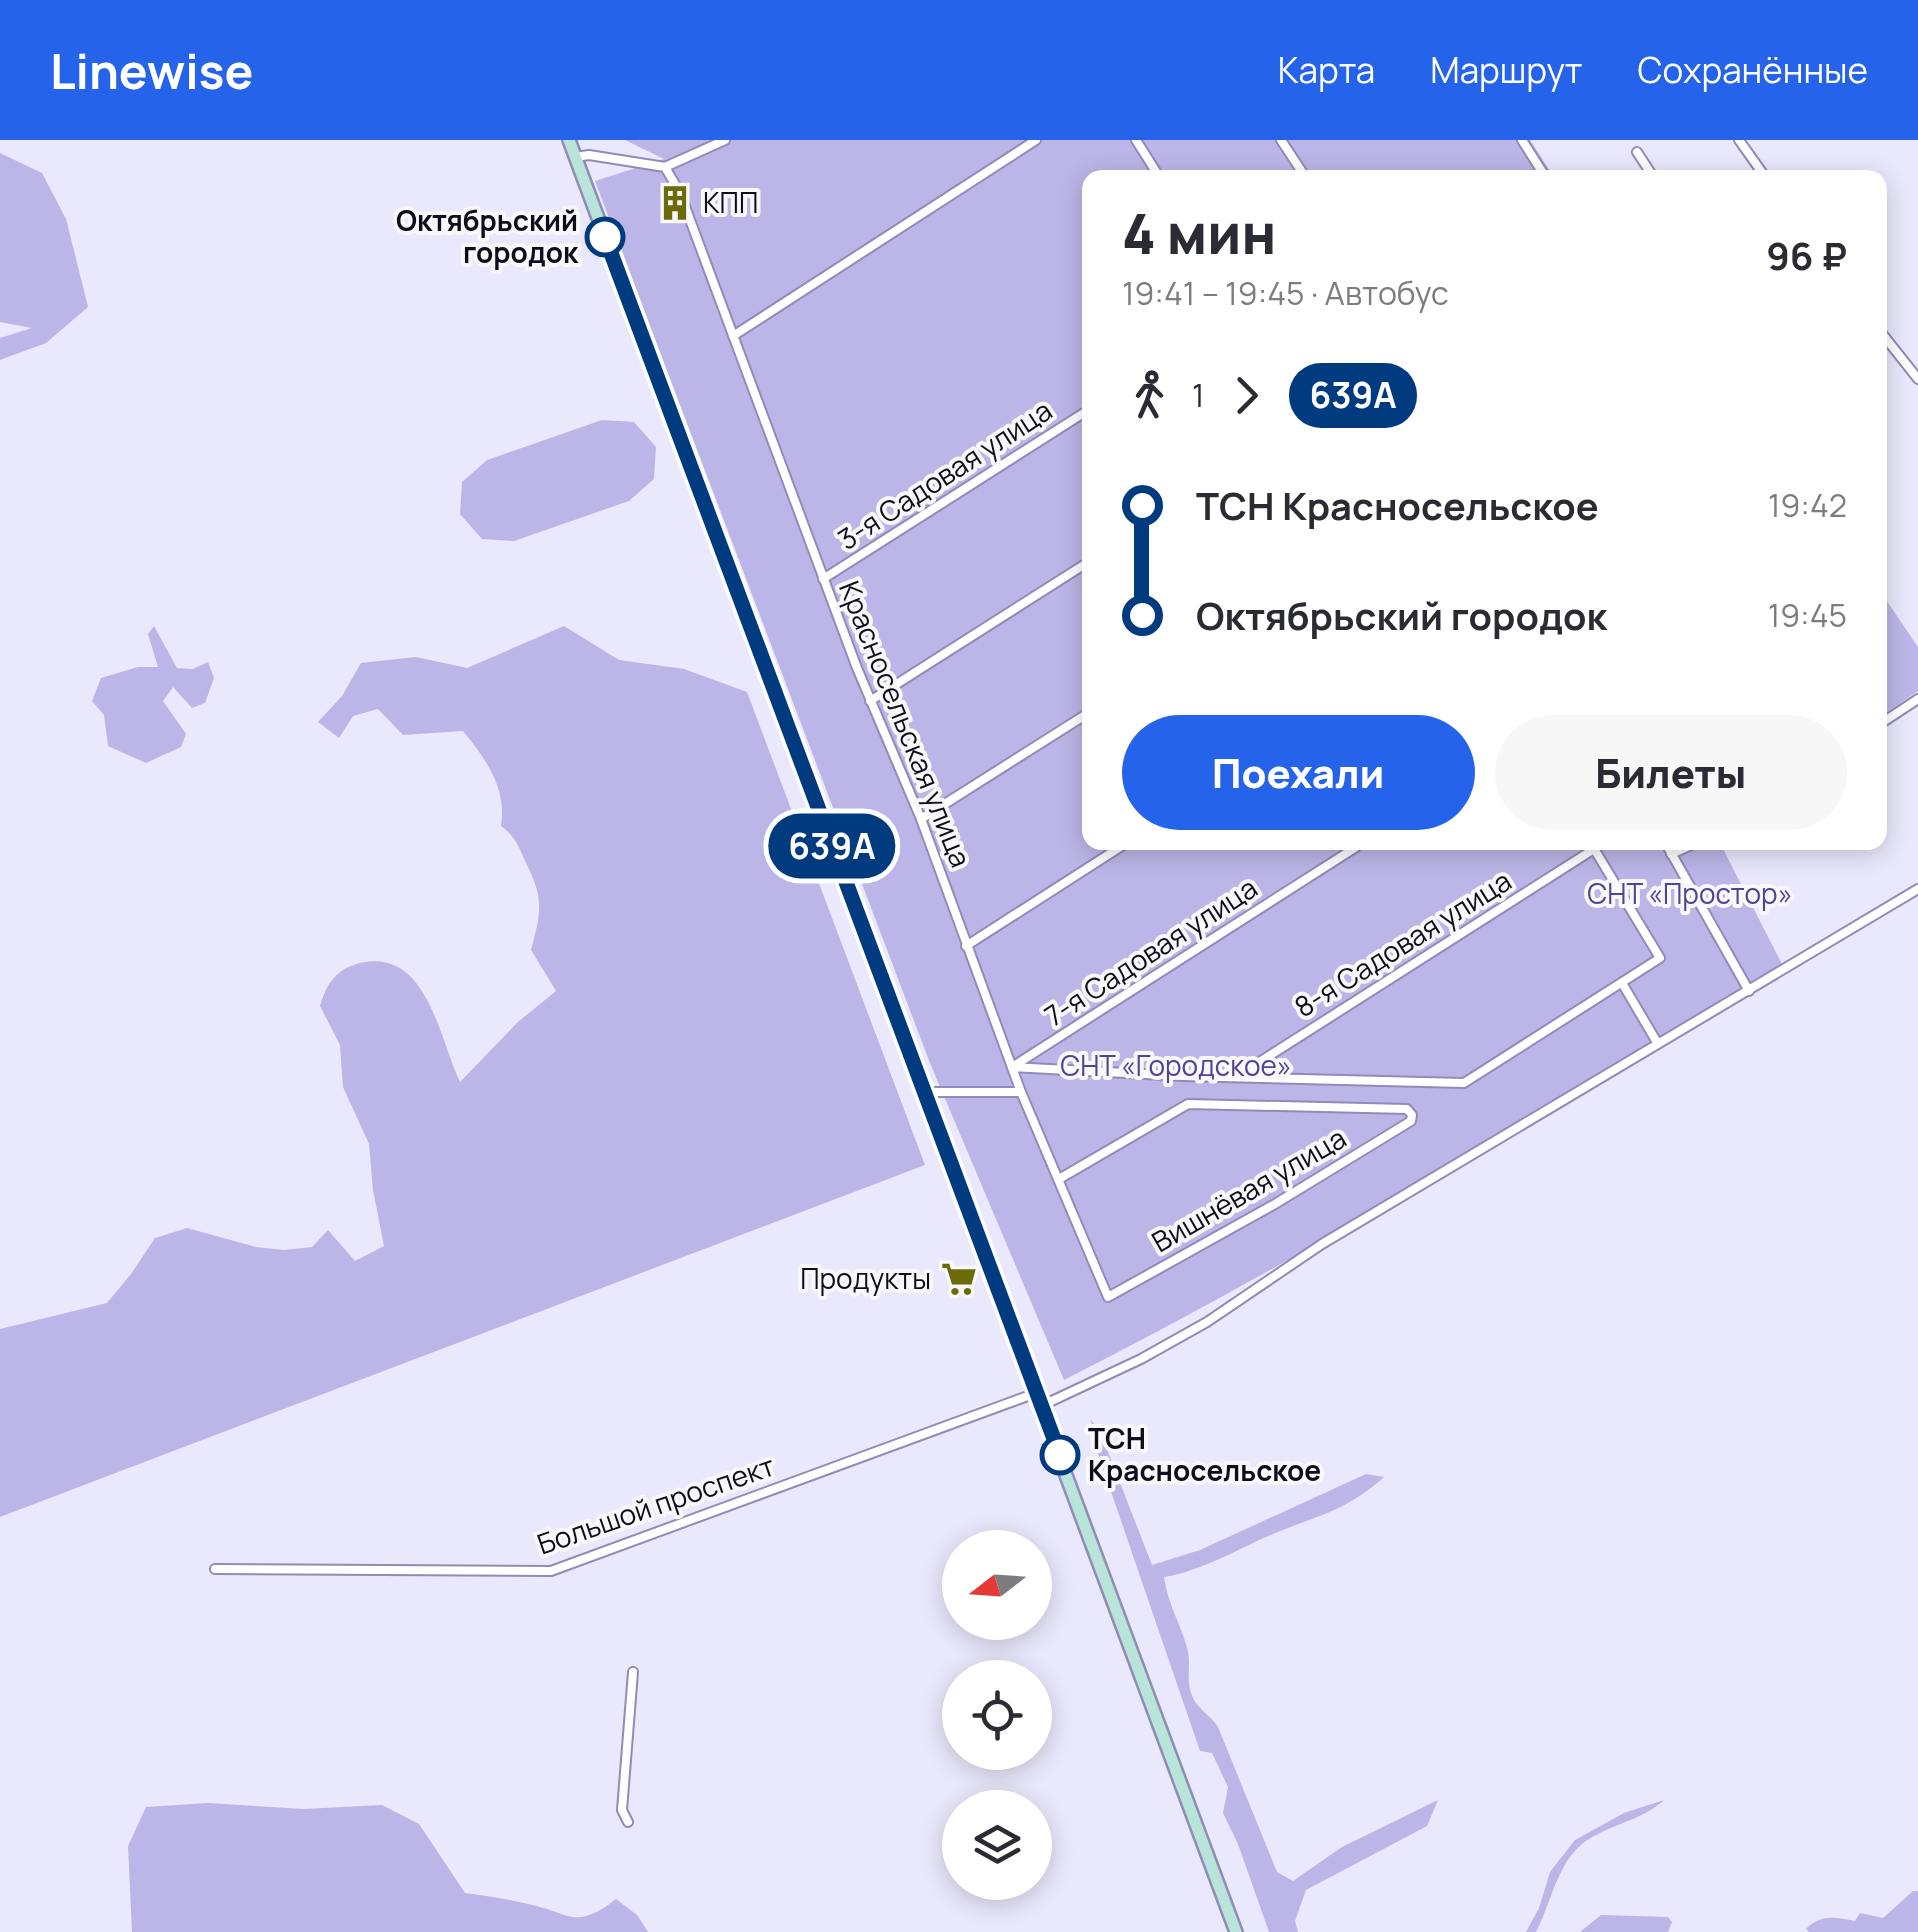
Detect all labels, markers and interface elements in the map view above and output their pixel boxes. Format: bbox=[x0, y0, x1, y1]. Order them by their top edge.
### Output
text: Linewise bbox=[50, 38, 254, 103]
text: Карта bbox=[1278, 46, 1375, 94]
text: Маршрут bbox=[1430, 46, 1583, 94]
text: Сохранённые bbox=[1638, 46, 1868, 94]
place label: КПП bbox=[703, 183, 758, 221]
building icon: КПП bbox=[656, 184, 694, 222]
text: 4 мин bbox=[1122, 195, 1276, 271]
place label: Октябрьский городок bbox=[396, 201, 579, 271]
marker: Октябрьский городок bbox=[586, 218, 624, 256]
text: 96 ₽ bbox=[1766, 229, 1847, 281]
text: 19:41 – 19:45 · Автобус bbox=[1122, 271, 1449, 315]
icon: walk bbox=[1122, 368, 1177, 423]
icon: forward bbox=[1219, 368, 1274, 423]
text: 639А bbox=[1309, 371, 1397, 419]
text: 1 bbox=[1192, 373, 1204, 417]
street label: 3-я Садовая улица bbox=[830, 391, 1059, 558]
text: ТСН Красносельское bbox=[1196, 479, 1599, 531]
text: 19:42 bbox=[1768, 483, 1847, 527]
street label: Красносельская улица bbox=[831, 575, 981, 872]
text: Октябрьский городок bbox=[1196, 589, 1607, 641]
text: 19:45 bbox=[1768, 593, 1847, 637]
button: Поехали bbox=[1122, 715, 1475, 830]
button: Билеты bbox=[1495, 715, 1847, 830]
line badge: 639А bbox=[762, 814, 902, 878]
text: 639А bbox=[788, 822, 876, 870]
street label: 8-я Садовая улица bbox=[1287, 861, 1518, 1025]
street label: 7-я Садовая улица bbox=[1037, 868, 1264, 1034]
park label: СНТ «Простор» bbox=[1587, 874, 1793, 912]
park label: СНТ «Городское» bbox=[1060, 1046, 1292, 1084]
street label: Вишнёвая улица bbox=[1145, 1118, 1352, 1260]
place label: Продукты bbox=[800, 1259, 931, 1297]
supermarket icon: Продукты bbox=[940, 1260, 978, 1298]
place label: ТСН Красносельское bbox=[1088, 1419, 1321, 1489]
marker: ТСН Красносельское bbox=[1041, 1436, 1079, 1474]
street label: Большой проспект bbox=[532, 1446, 779, 1562]
north arrow bbox=[942, 1530, 1052, 1640]
map controls bbox=[942, 1530, 1052, 1900]
button: locate bbox=[942, 1660, 1052, 1770]
button: layers bbox=[942, 1790, 1052, 1900]

